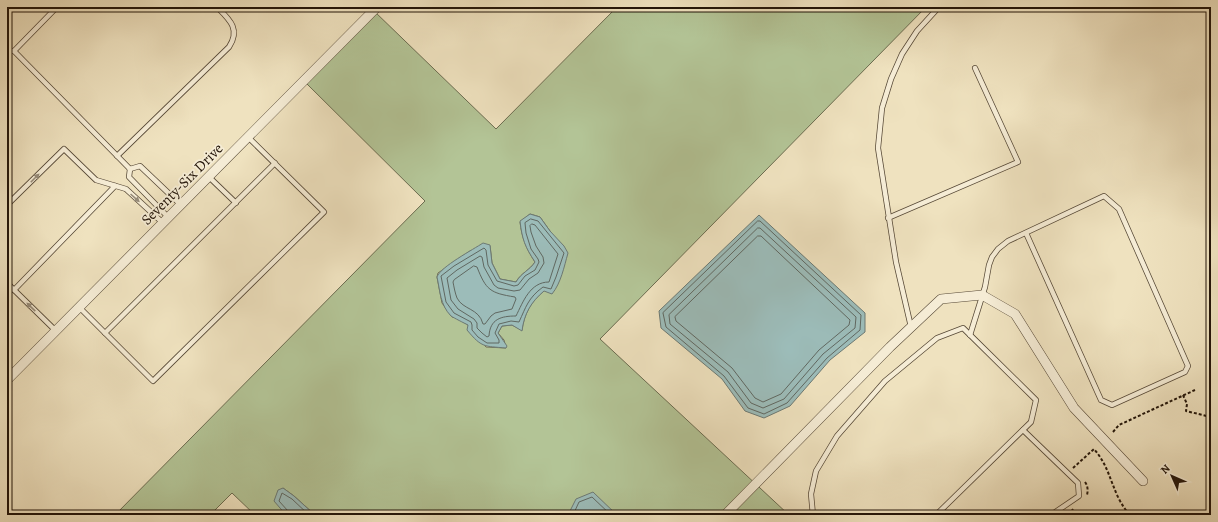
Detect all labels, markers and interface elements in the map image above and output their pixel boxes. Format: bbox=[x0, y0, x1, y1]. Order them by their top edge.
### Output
street label: Seventy-Six Drive bbox=[137, 138, 228, 229]
one-way arrow bbox=[30, 173, 40, 183]
one-way arrow bbox=[131, 193, 140, 202]
one-way arrow bbox=[26, 302, 36, 312]
north arrow bbox=[1152, 456, 1192, 496]
text: N bbox=[1157, 461, 1173, 477]

